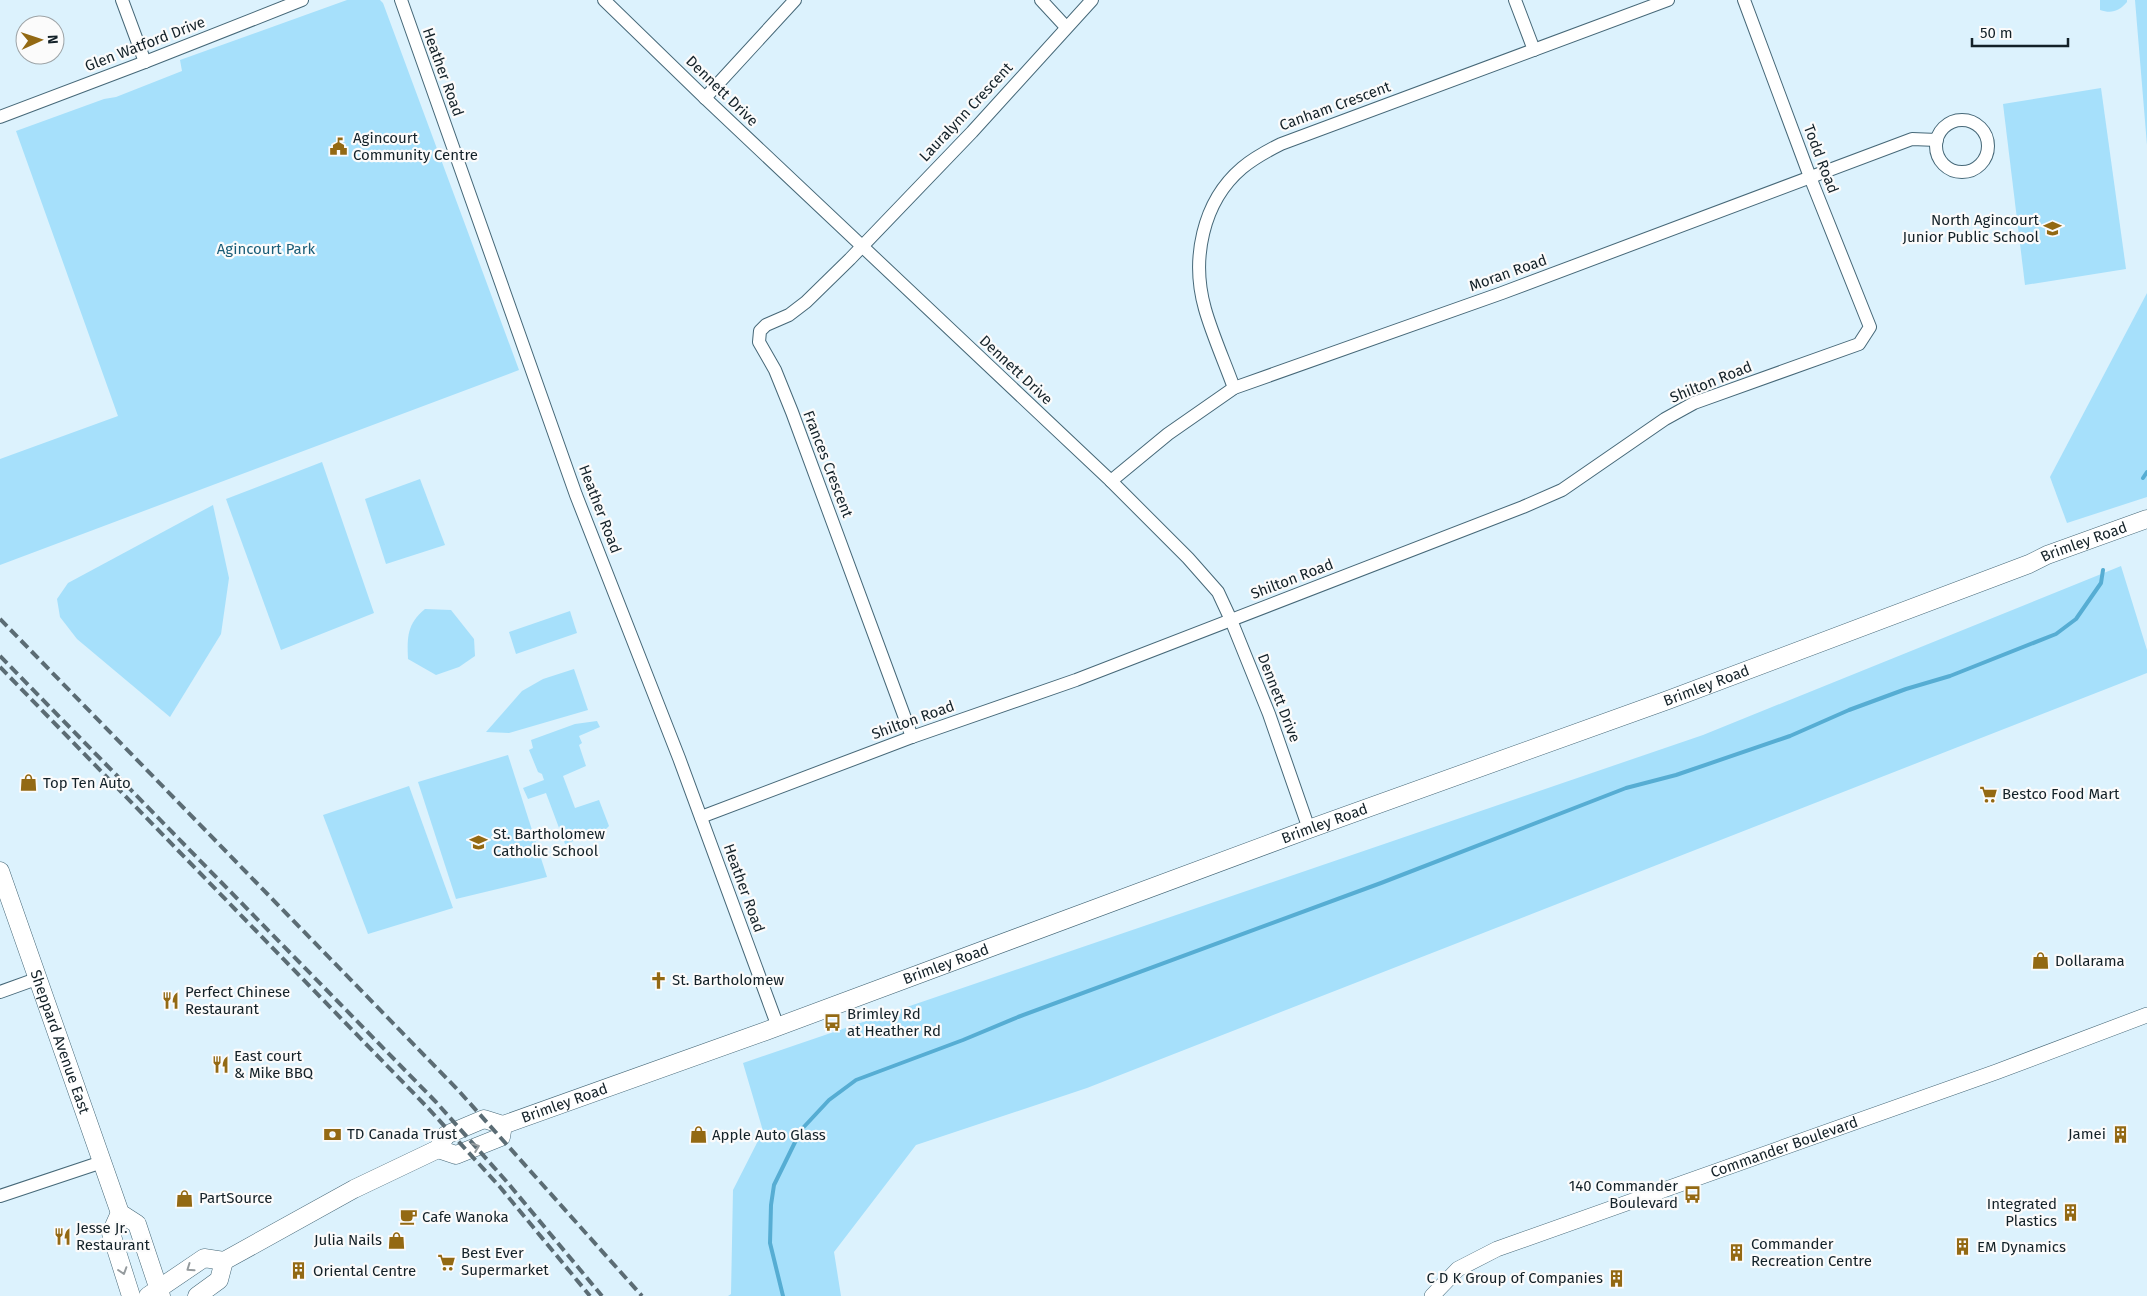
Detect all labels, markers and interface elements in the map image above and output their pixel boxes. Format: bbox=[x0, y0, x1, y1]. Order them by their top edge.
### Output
street label: Glen Watford Drive bbox=[82, 13, 208, 75]
north arrow bbox=[15, 15, 65, 65]
scale bar bbox=[1972, 15, 2068, 47]
text: 50 m bbox=[1980, 24, 2013, 42]
street label: Heather Road bbox=[419, 25, 467, 119]
text: N bbox=[44, 34, 61, 44]
street label: Dennett Drive bbox=[682, 52, 762, 130]
street label: Lauralynn Crescent bbox=[916, 58, 1017, 165]
street label: Canham Crescent bbox=[1277, 77, 1394, 134]
street label: Todd Road bbox=[1800, 122, 1842, 196]
place label: Agincourt Community Centre bbox=[353, 129, 478, 164]
public building icon: Agincourt Community Centre bbox=[329, 137, 349, 157]
place label: North Agincourt Junior Public School bbox=[1902, 211, 2040, 246]
school or university icon: North Agincourt Junior Public School bbox=[2043, 219, 2063, 239]
park label: Agincourt Park bbox=[217, 240, 316, 258]
street label: Moran Road bbox=[1467, 251, 1549, 295]
street label: Dennett Drive bbox=[976, 332, 1056, 408]
street label: Shilton Road bbox=[1667, 357, 1755, 407]
street label: Frances Crescent bbox=[799, 408, 857, 521]
street label: Heather Road bbox=[575, 462, 625, 556]
street label: Brimley Road bbox=[2038, 518, 2129, 566]
street label: Shilton Road bbox=[1248, 555, 1336, 603]
street label: Dennett Drive bbox=[1254, 651, 1304, 745]
street label: Brimley Road bbox=[1661, 661, 1752, 710]
street label: Shilton Road bbox=[869, 697, 957, 743]
shop icon: Top Ten Auto bbox=[19, 773, 39, 793]
place label: Top Ten Auto bbox=[43, 774, 131, 792]
supermarket icon: Bestco Food Mart bbox=[1978, 784, 1998, 804]
place label: Bestco Food Mart bbox=[2002, 785, 2120, 803]
street label: Brimley Road bbox=[1279, 800, 1370, 847]
place label: St. Bartholomew Catholic School bbox=[493, 825, 605, 860]
school or university icon: St. Bartholomew Catholic School bbox=[469, 833, 489, 853]
street label: Heather Road bbox=[720, 841, 768, 935]
street label: Brimley Road bbox=[900, 940, 991, 988]
shop icon: Dollarama bbox=[2031, 951, 2051, 971]
place label: Dollarama bbox=[2055, 952, 2125, 970]
street label: Sheppard Avenue East bbox=[26, 967, 94, 1117]
church icon: St. Bartholomew bbox=[648, 970, 668, 990]
place label: St. Bartholomew bbox=[672, 971, 784, 989]
place label: Perfect Chinese Restaurant bbox=[185, 983, 290, 1018]
restaurant icon: Perfect Chinese Restaurant bbox=[161, 991, 181, 1011]
place label: Brimley Rd at Heather Rd bbox=[847, 1005, 941, 1040]
bus stop icon: Brimley Rd at Heather Rd bbox=[823, 1013, 843, 1033]
place label: East court & Mike BBQ bbox=[234, 1047, 313, 1082]
restaurant icon: East court & Mike BBQ bbox=[210, 1055, 230, 1075]
street label: Brimley Road bbox=[519, 1079, 610, 1127]
street label: Commander Boulevard bbox=[1708, 1113, 1860, 1182]
bank icon: TD Canada Trust bbox=[323, 1124, 343, 1144]
building icon: Jamei bbox=[2110, 1124, 2130, 1144]
place label: TD Canada Trust bbox=[347, 1125, 458, 1143]
shop icon: Apple Auto Glass bbox=[688, 1125, 708, 1145]
place label: Jamei bbox=[2068, 1125, 2106, 1143]
place label: Apple Auto Glass bbox=[712, 1126, 826, 1144]
one-way arrow bbox=[471, 1143, 480, 1154]
place label: 140 Commander Boulevard bbox=[1569, 1177, 1678, 1212]
bus stop icon: 140 Commander Boulevard bbox=[1682, 1185, 1702, 1205]
shop icon: PartSource bbox=[175, 1188, 195, 1208]
place label: PartSource bbox=[199, 1189, 272, 1207]
place label: Integrated Plastics bbox=[1987, 1195, 2057, 1230]
building icon: Integrated Plastics bbox=[2061, 1203, 2081, 1223]
cafe icon: Cafe Wanoka bbox=[398, 1207, 418, 1227]
place label: Cafe Wanoka bbox=[422, 1208, 509, 1226]
place label: Jesse Jr. Restaurant bbox=[76, 1219, 150, 1254]
restaurant icon: Jesse Jr. Restaurant bbox=[52, 1227, 72, 1247]
shop icon: Julia Nails bbox=[386, 1230, 406, 1250]
place label: Julia Nails bbox=[314, 1231, 382, 1249]
place label: Commander Recreation Centre bbox=[1751, 1235, 1872, 1270]
building icon: EM Dynamics bbox=[1953, 1237, 1973, 1257]
place label: EM Dynamics bbox=[1977, 1238, 2066, 1256]
building icon: Commander Recreation Centre bbox=[1727, 1243, 1747, 1263]
place label: Best Ever Supermarket bbox=[461, 1244, 549, 1279]
supermarket icon: Best Ever Supermarket bbox=[437, 1252, 457, 1272]
building icon: Oriental Centre bbox=[289, 1261, 309, 1281]
one-way arrow bbox=[186, 1262, 196, 1271]
place label: Oriental Centre bbox=[313, 1262, 416, 1280]
one-way arrow bbox=[118, 1266, 128, 1274]
building icon: C D K Group of Companies bbox=[1607, 1268, 1627, 1288]
place label: C D K Group of Companies bbox=[1426, 1269, 1603, 1287]

